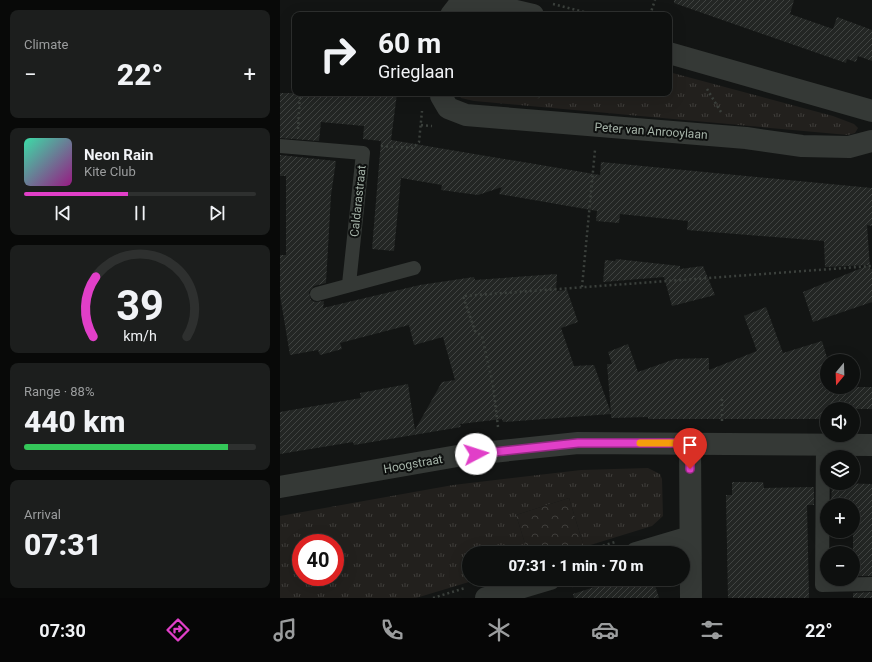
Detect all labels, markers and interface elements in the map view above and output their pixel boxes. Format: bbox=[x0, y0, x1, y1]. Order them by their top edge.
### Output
text: 60 m bbox=[378, 27, 441, 60]
icon: right bbox=[312, 28, 364, 80]
text: Climate bbox=[24, 37, 68, 52]
text: 22° bbox=[117, 57, 163, 92]
text: Grieglaan bbox=[378, 61, 454, 82]
text: − bbox=[24, 62, 37, 87]
text: + bbox=[244, 62, 256, 87]
street label: Peter van Anrooylaan bbox=[594, 120, 708, 142]
text: Neon Rain bbox=[84, 146, 153, 164]
text: Kite Club bbox=[84, 164, 136, 179]
street label: Caldarastraat bbox=[347, 164, 369, 237]
icon: previous bbox=[52, 202, 74, 224]
icon: pause bbox=[129, 202, 151, 224]
icon: next bbox=[206, 202, 228, 224]
text: 39 bbox=[116, 281, 164, 330]
text: km/h bbox=[123, 328, 157, 344]
north arrow bbox=[820, 354, 860, 394]
map controls bbox=[820, 354, 860, 586]
text: Range · 88% bbox=[24, 384, 94, 399]
button: sound bbox=[820, 402, 860, 442]
text: 440 km bbox=[24, 404, 126, 439]
pin bbox=[673, 428, 707, 469]
position arrow bbox=[455, 433, 497, 475]
icon: arrive bbox=[679, 434, 701, 456]
button: layers bbox=[820, 450, 860, 490]
street label: Hoogstraat bbox=[382, 452, 444, 476]
button: + bbox=[820, 498, 860, 538]
text: Arrival bbox=[24, 507, 61, 522]
text: 07:31 bbox=[24, 527, 102, 562]
speed limit sign: 40 bbox=[292, 534, 344, 586]
button: − bbox=[820, 546, 860, 586]
text: 07:31 · 1 min · 70 m bbox=[508, 557, 644, 575]
icon: directions bbox=[164, 616, 192, 644]
icon: music bbox=[271, 616, 299, 644]
icon: phone bbox=[378, 616, 406, 644]
icon: climate bbox=[485, 616, 513, 644]
icon: car bbox=[591, 616, 619, 644]
icon: filters bbox=[698, 616, 726, 644]
text: 07:30 bbox=[39, 620, 86, 641]
text: 22° bbox=[805, 620, 833, 641]

